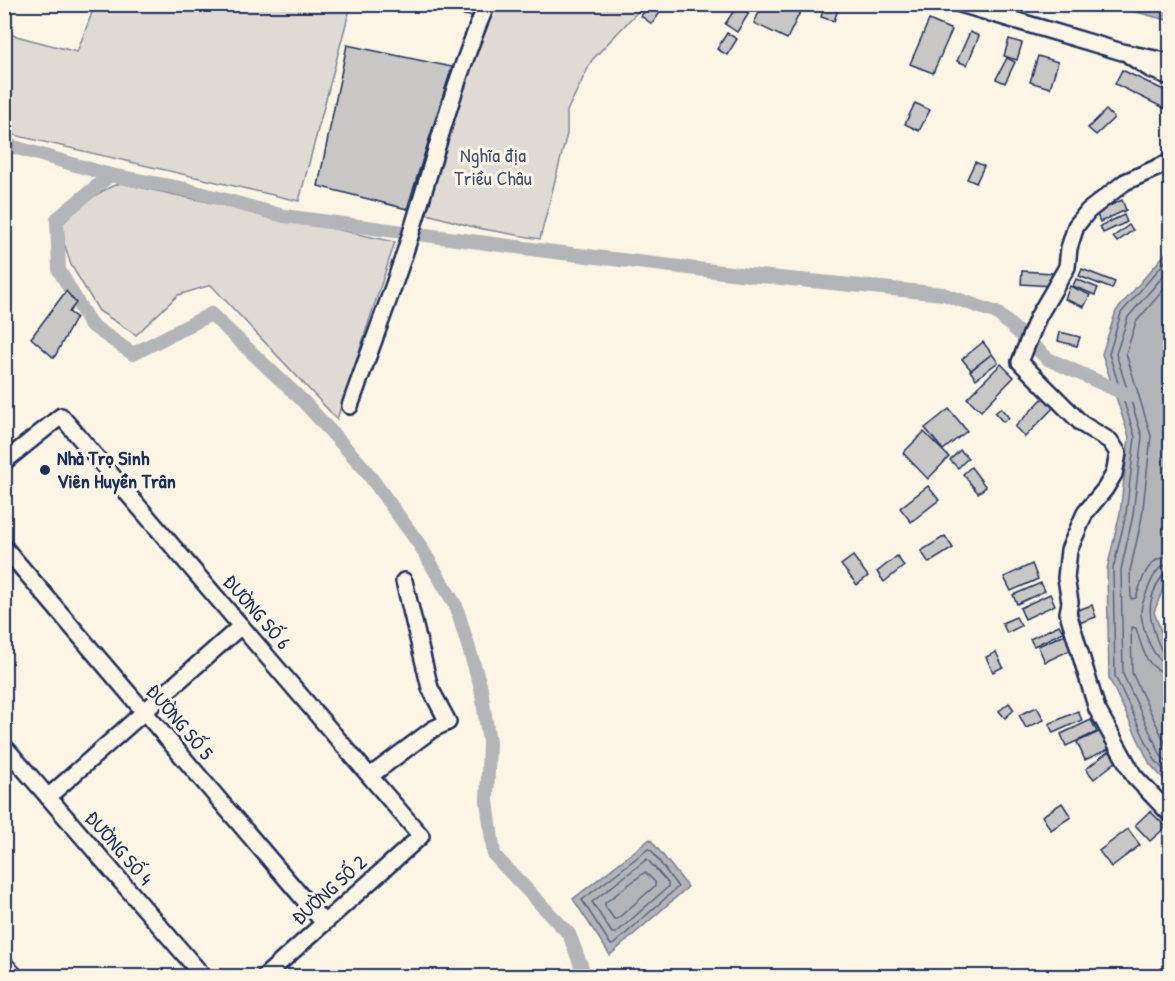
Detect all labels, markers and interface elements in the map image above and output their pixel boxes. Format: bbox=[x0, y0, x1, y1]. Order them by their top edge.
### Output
park label: Nghĩa địa Triều Châu bbox=[454, 141, 532, 191]
place label: Nhà Trọ Sinh Viên Huyền Trân bbox=[57, 444, 176, 495]
marker: Nhà Trọ Sinh Viên Huyền Trân bbox=[38, 463, 52, 477]
street label: ĐƯỜNG SỐ 6 bbox=[217, 569, 297, 655]
street label: ĐƯỜNG SỐ 5 bbox=[141, 678, 220, 766]
street label: ĐƯỜNG SỐ 4 bbox=[80, 805, 159, 891]
street label: ĐƯỜNG SỐ 2 bbox=[285, 848, 372, 931]

